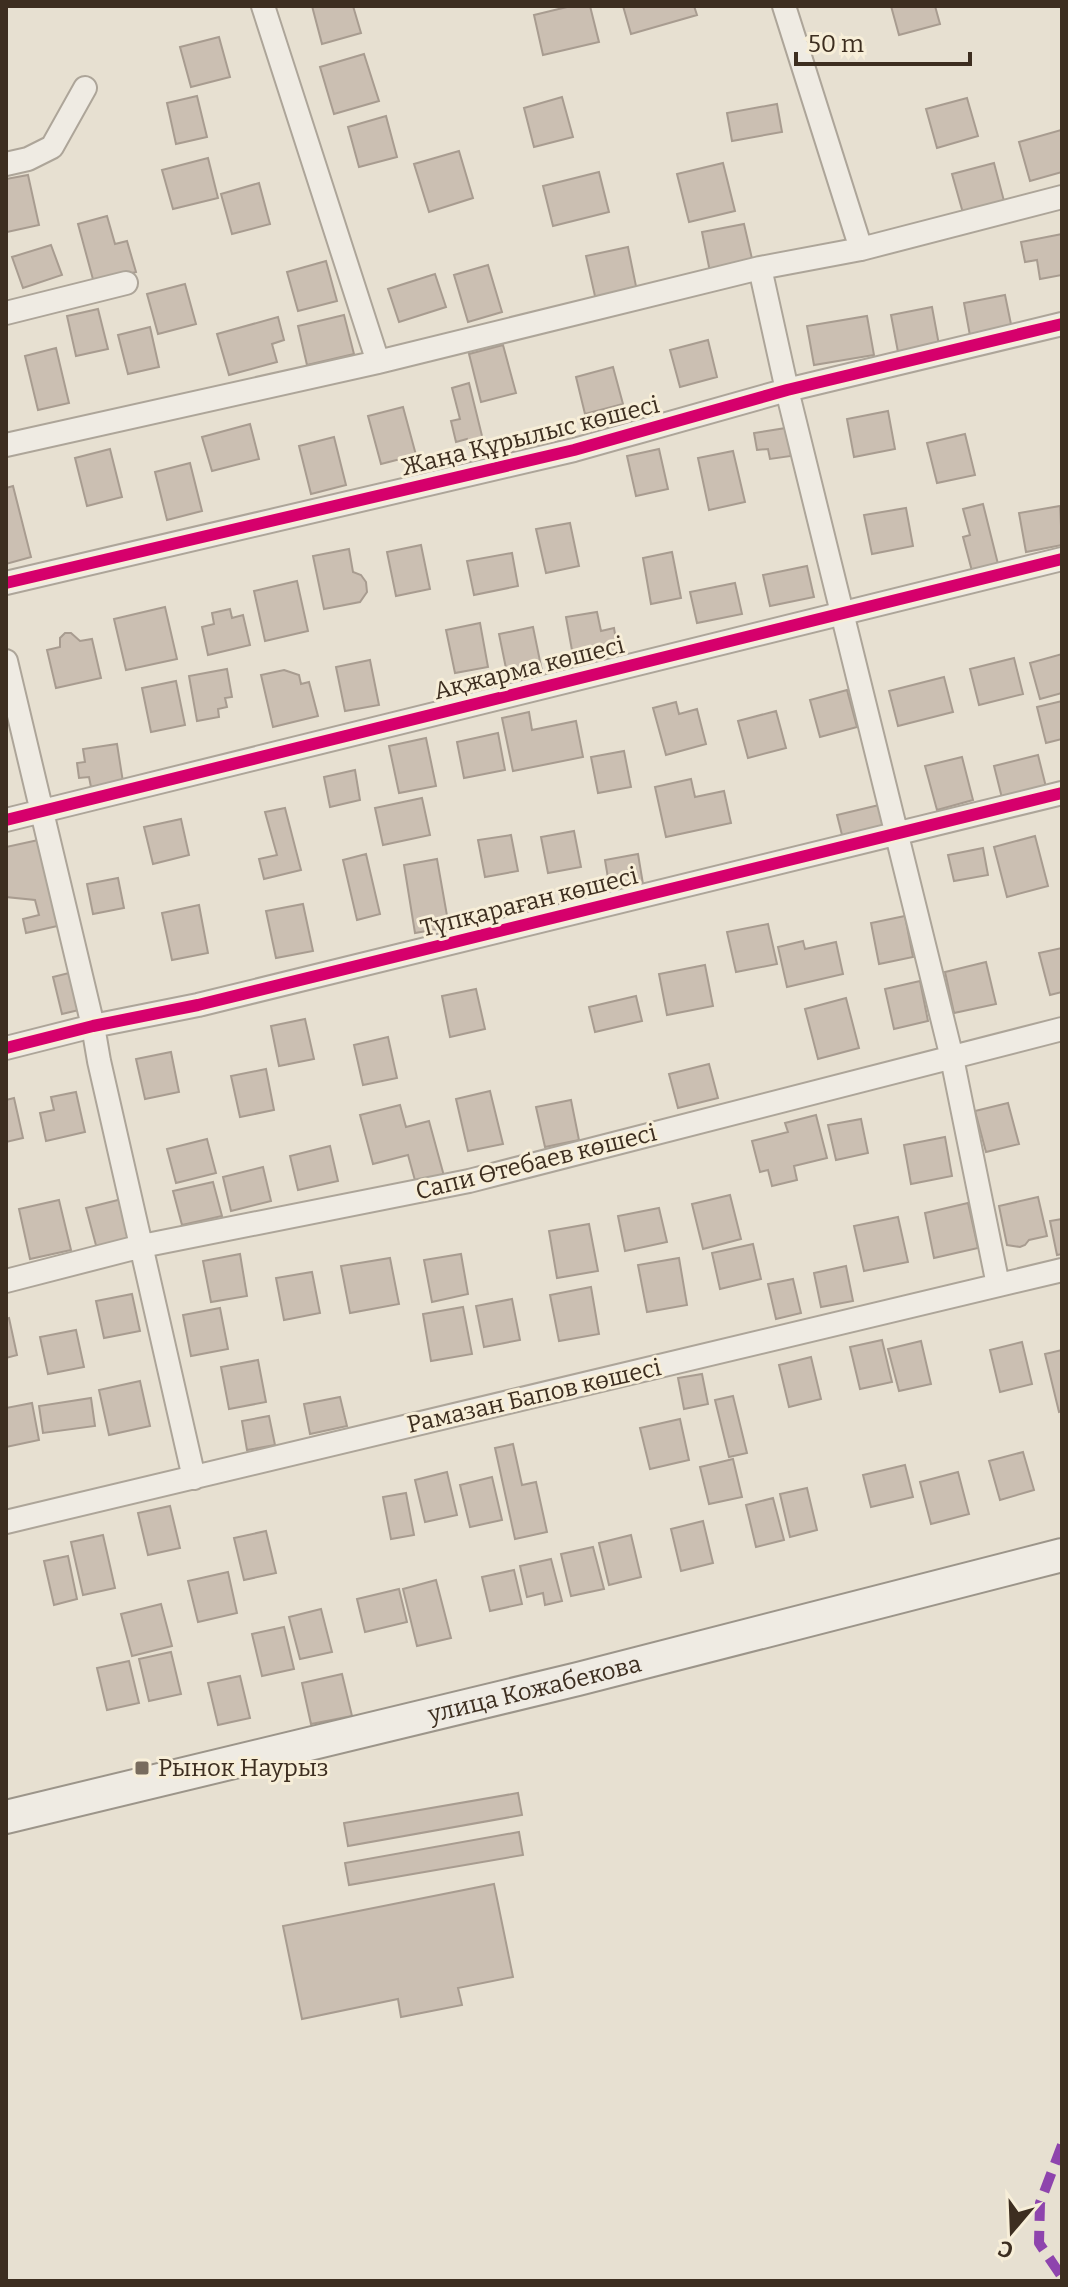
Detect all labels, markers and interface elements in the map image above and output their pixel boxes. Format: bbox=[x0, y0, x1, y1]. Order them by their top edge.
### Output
scale bar bbox=[796, 16, 970, 66]
text: 50 m bbox=[808, 30, 864, 58]
street label: Жаңа Құрылыс көшесі bbox=[398, 390, 662, 482]
street label: Ақжарма көшесі bbox=[431, 631, 627, 705]
street label: Түпқараған көшесі bbox=[417, 861, 641, 943]
street label: Сапи Өтебаев көшесі bbox=[413, 1119, 659, 1205]
street label: Рамазан Бапов көшесі bbox=[404, 1353, 664, 1439]
street label: улица Кожабекова bbox=[424, 1649, 644, 1729]
place label: Рынок Наурыз bbox=[158, 1754, 329, 1782]
marker: Рынок Наурыз bbox=[133, 1759, 151, 1777]
north arrow bbox=[972, 2191, 1052, 2271]
text: С bbox=[995, 2234, 1017, 2264]

